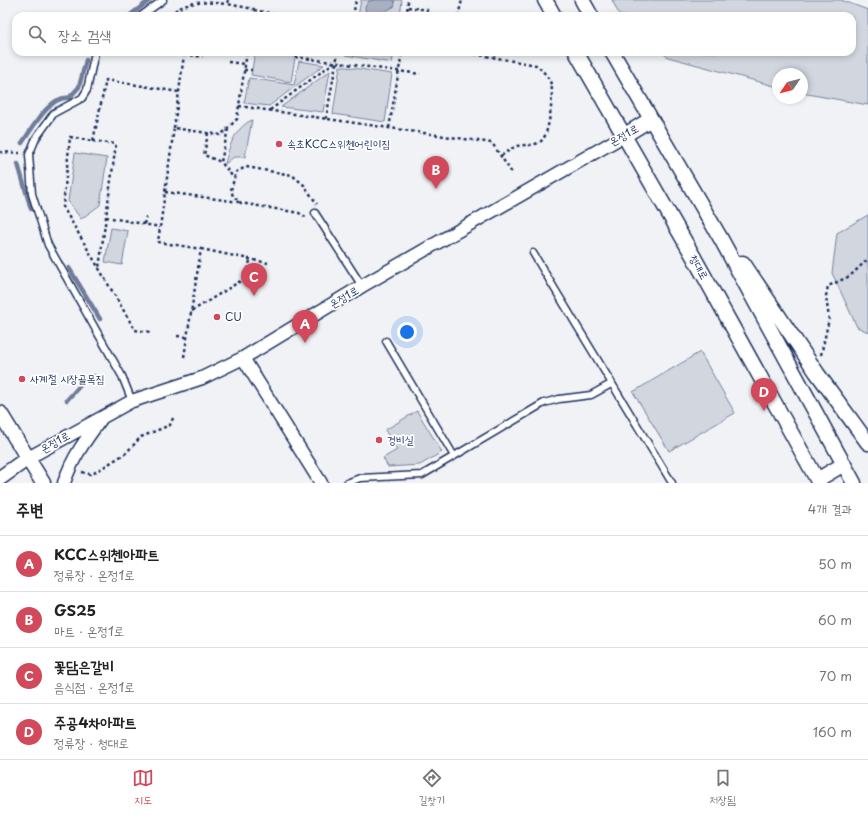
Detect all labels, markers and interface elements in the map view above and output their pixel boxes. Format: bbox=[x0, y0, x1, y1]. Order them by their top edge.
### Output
search box bbox=[12, 12, 856, 56]
icon: search bbox=[26, 23, 48, 45]
text: 장소 검색 bbox=[58, 23, 111, 46]
north arrow bbox=[772, 68, 808, 104]
street label: 온정1로 bbox=[606, 119, 642, 150]
place label: 속초KCC스위첸어린이집 bbox=[287, 135, 390, 152]
marker: 속초KCC스위첸어린이집 bbox=[274, 139, 284, 149]
pin: B bbox=[423, 156, 449, 189]
street label: 청대로 bbox=[686, 251, 713, 283]
pin: C bbox=[241, 263, 267, 296]
street label: 온정1로 bbox=[326, 281, 362, 312]
place label: CU bbox=[225, 308, 242, 325]
pin: A bbox=[292, 310, 318, 343]
marker: CU bbox=[212, 312, 222, 322]
your location bbox=[397, 322, 417, 342]
place label: 사계절 시장골목집 bbox=[30, 370, 104, 387]
marker: 사계절 시장골목집 bbox=[17, 374, 27, 384]
pin: D bbox=[751, 378, 777, 411]
street label: 온정1로 bbox=[37, 426, 73, 457]
place label: 경비실 bbox=[387, 431, 414, 448]
marker: 경비실 bbox=[374, 435, 384, 445]
text: 주변 bbox=[16, 496, 43, 522]
text: 4개 결과 bbox=[808, 499, 852, 518]
text: KCC스위첸아파트 bbox=[54, 542, 159, 565]
text: A bbox=[24, 554, 34, 573]
text: 50 m bbox=[818, 554, 852, 573]
text: 정류장 · 온정1로 bbox=[54, 565, 135, 584]
text: GS25 bbox=[54, 598, 96, 621]
text: B bbox=[25, 610, 33, 629]
text: 60 m bbox=[818, 610, 852, 629]
text: 마트 · 온정1로 bbox=[54, 621, 124, 640]
text: 꽃담은갈비 bbox=[54, 654, 114, 677]
text: C bbox=[24, 666, 34, 685]
text: 70 m bbox=[819, 666, 852, 685]
text: 음식점 · 온정1로 bbox=[54, 677, 135, 696]
text: 주공4차아파트 bbox=[54, 710, 137, 733]
text: D bbox=[24, 722, 34, 741]
text: 160 m bbox=[813, 722, 852, 741]
text: 정류장 · 청대로 bbox=[54, 733, 129, 752]
tab: 지도 bbox=[132, 767, 154, 808]
tab: 길찾기 bbox=[418, 767, 445, 808]
tab: 저장됨 bbox=[709, 767, 736, 808]

